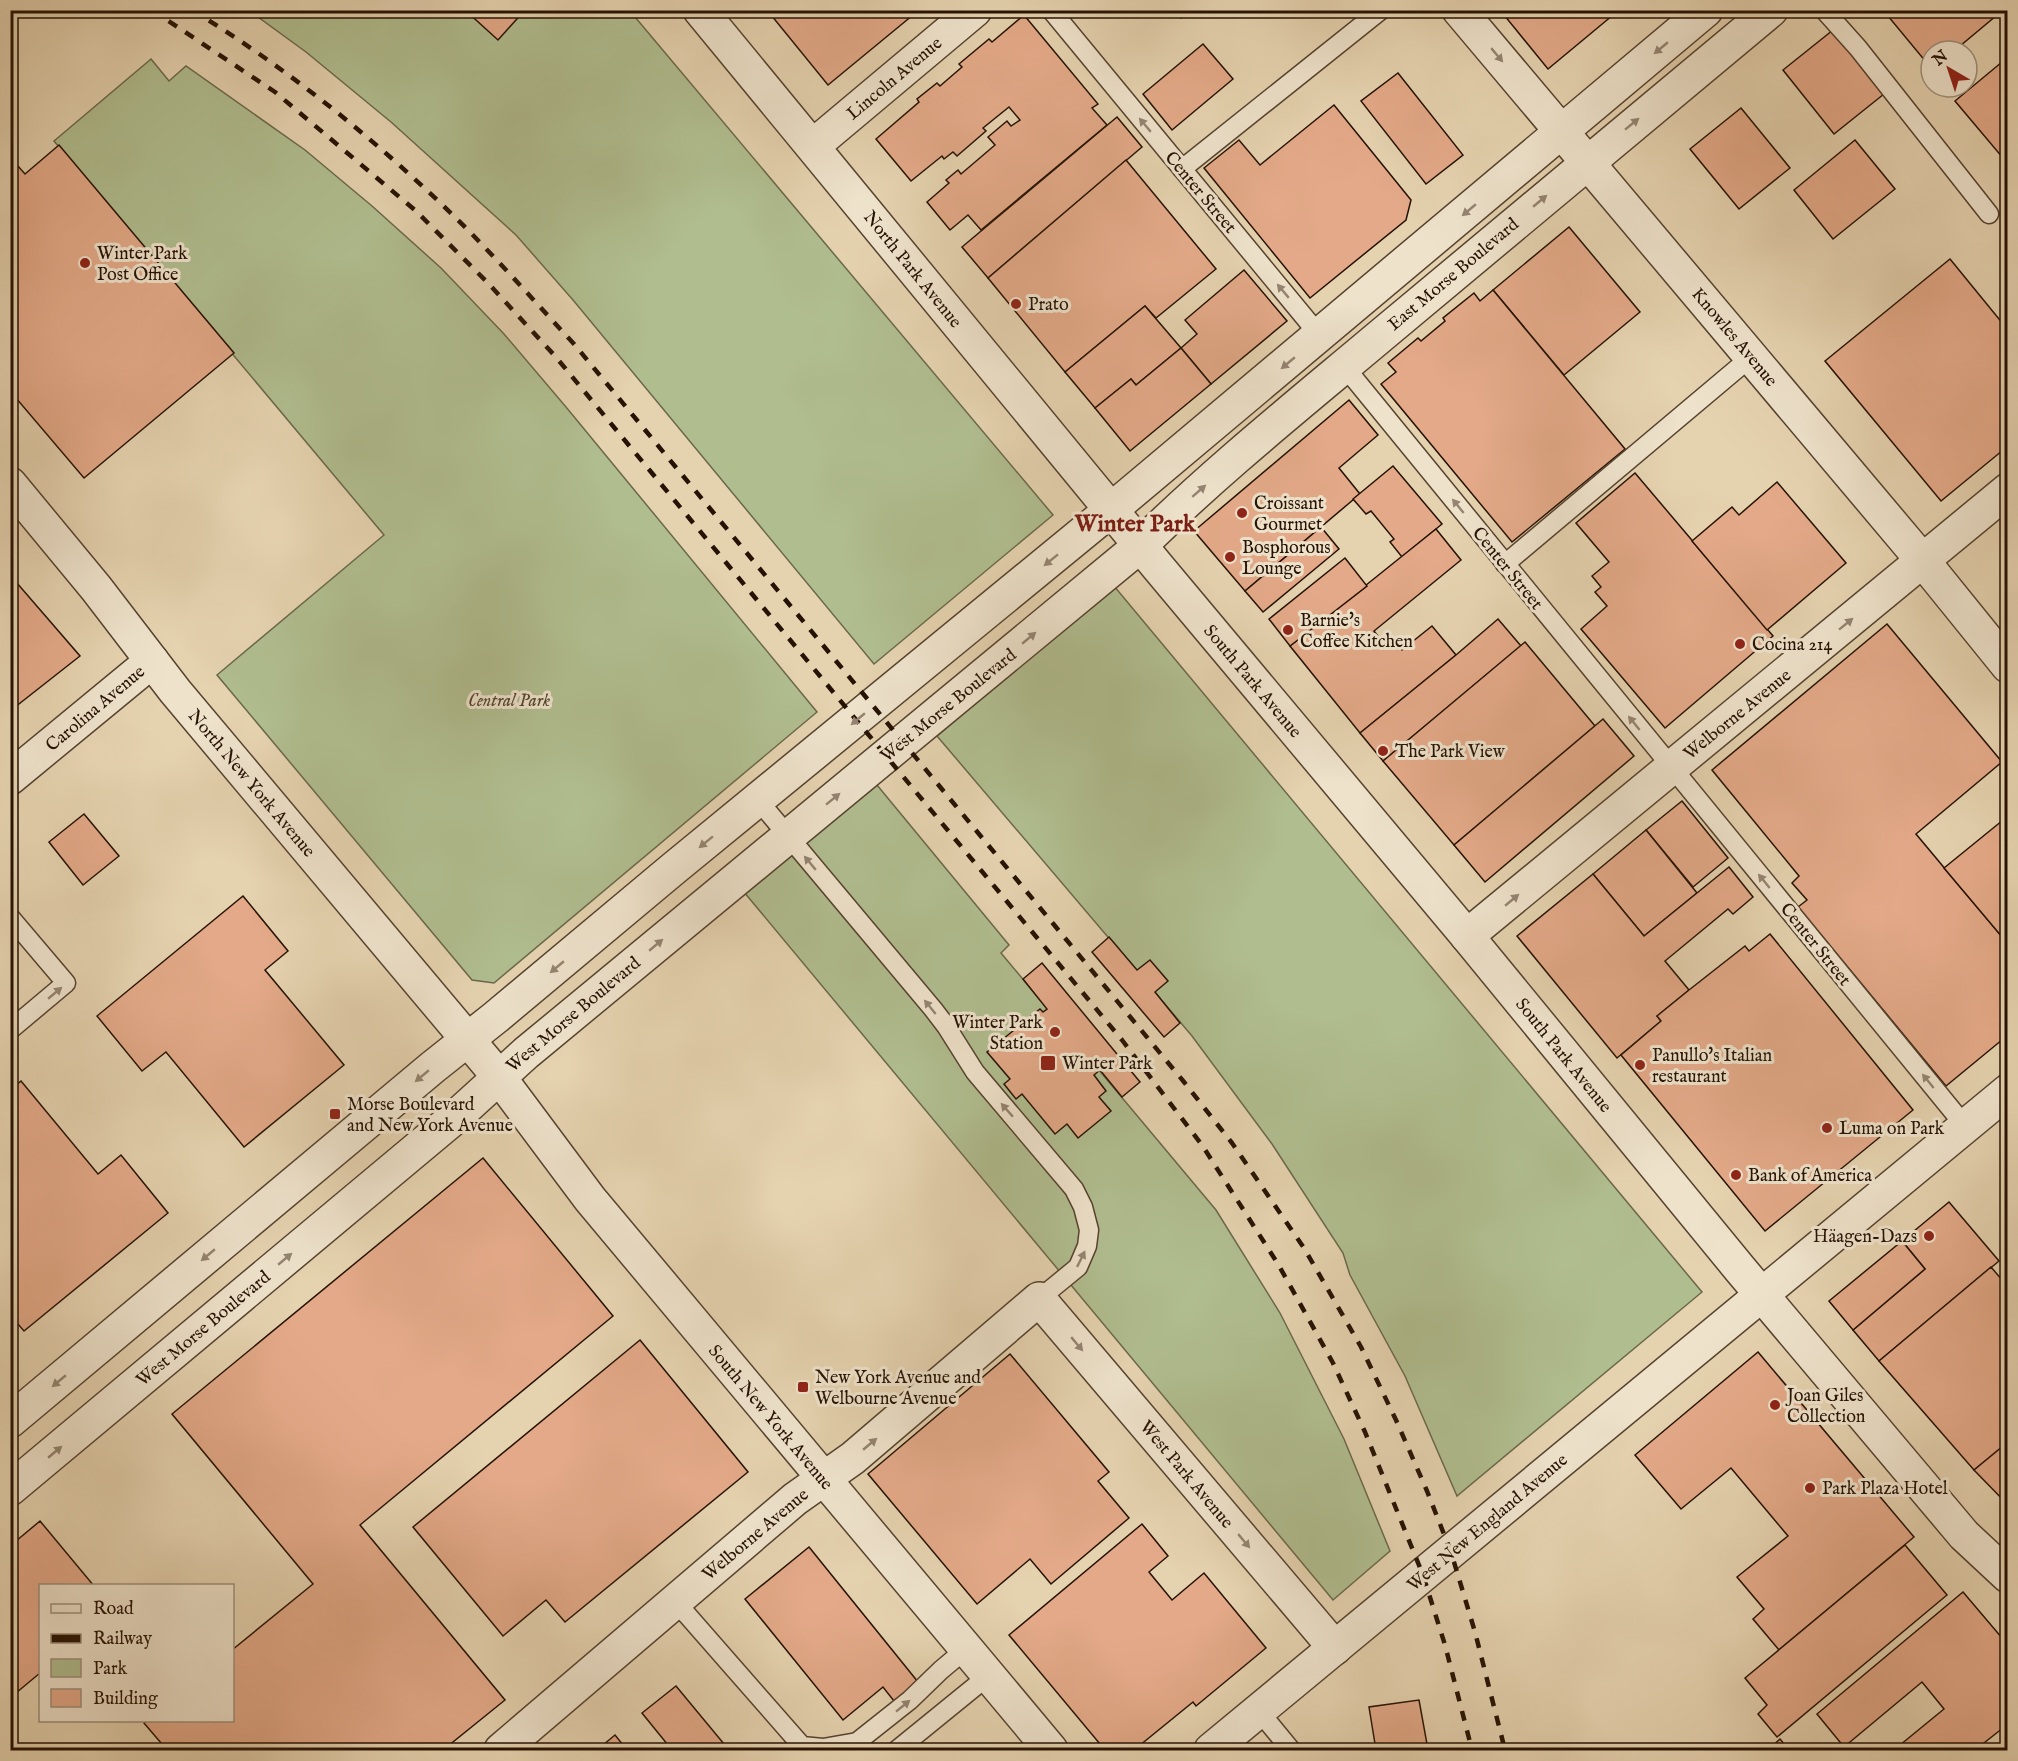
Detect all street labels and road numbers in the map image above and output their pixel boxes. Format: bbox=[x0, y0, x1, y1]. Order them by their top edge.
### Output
street label: Lincoln Avenue bbox=[842, 32, 948, 126]
street label: Center Street bbox=[1159, 147, 1241, 239]
street label: North Park Avenue bbox=[858, 207, 966, 333]
street label: East Morse Boulevard bbox=[1384, 213, 1525, 337]
street label: Knowles Avenue bbox=[1686, 284, 1782, 392]
street label: Center Street bbox=[1466, 523, 1547, 615]
street label: South Park Avenue bbox=[1198, 621, 1306, 743]
street label: West Morse Boulevard bbox=[876, 644, 1022, 768]
street label: Carolina Avenue bbox=[41, 661, 150, 757]
street label: Welborne Avenue bbox=[1679, 665, 1797, 766]
street label: North New York Avenue bbox=[182, 705, 319, 863]
street label: Center Street bbox=[1774, 899, 1855, 991]
street label: West Morse Boulevard bbox=[502, 952, 646, 1078]
street label: South Park Avenue bbox=[1510, 994, 1616, 1118]
street label: West Morse Boulevard bbox=[132, 1266, 276, 1392]
street label: South New York Avenue bbox=[702, 1341, 837, 1495]
street label: West Park Avenue bbox=[1134, 1416, 1238, 1534]
street label: West New England Avenue bbox=[1403, 1449, 1573, 1597]
street label: Welborne Avenue bbox=[698, 1484, 814, 1586]

